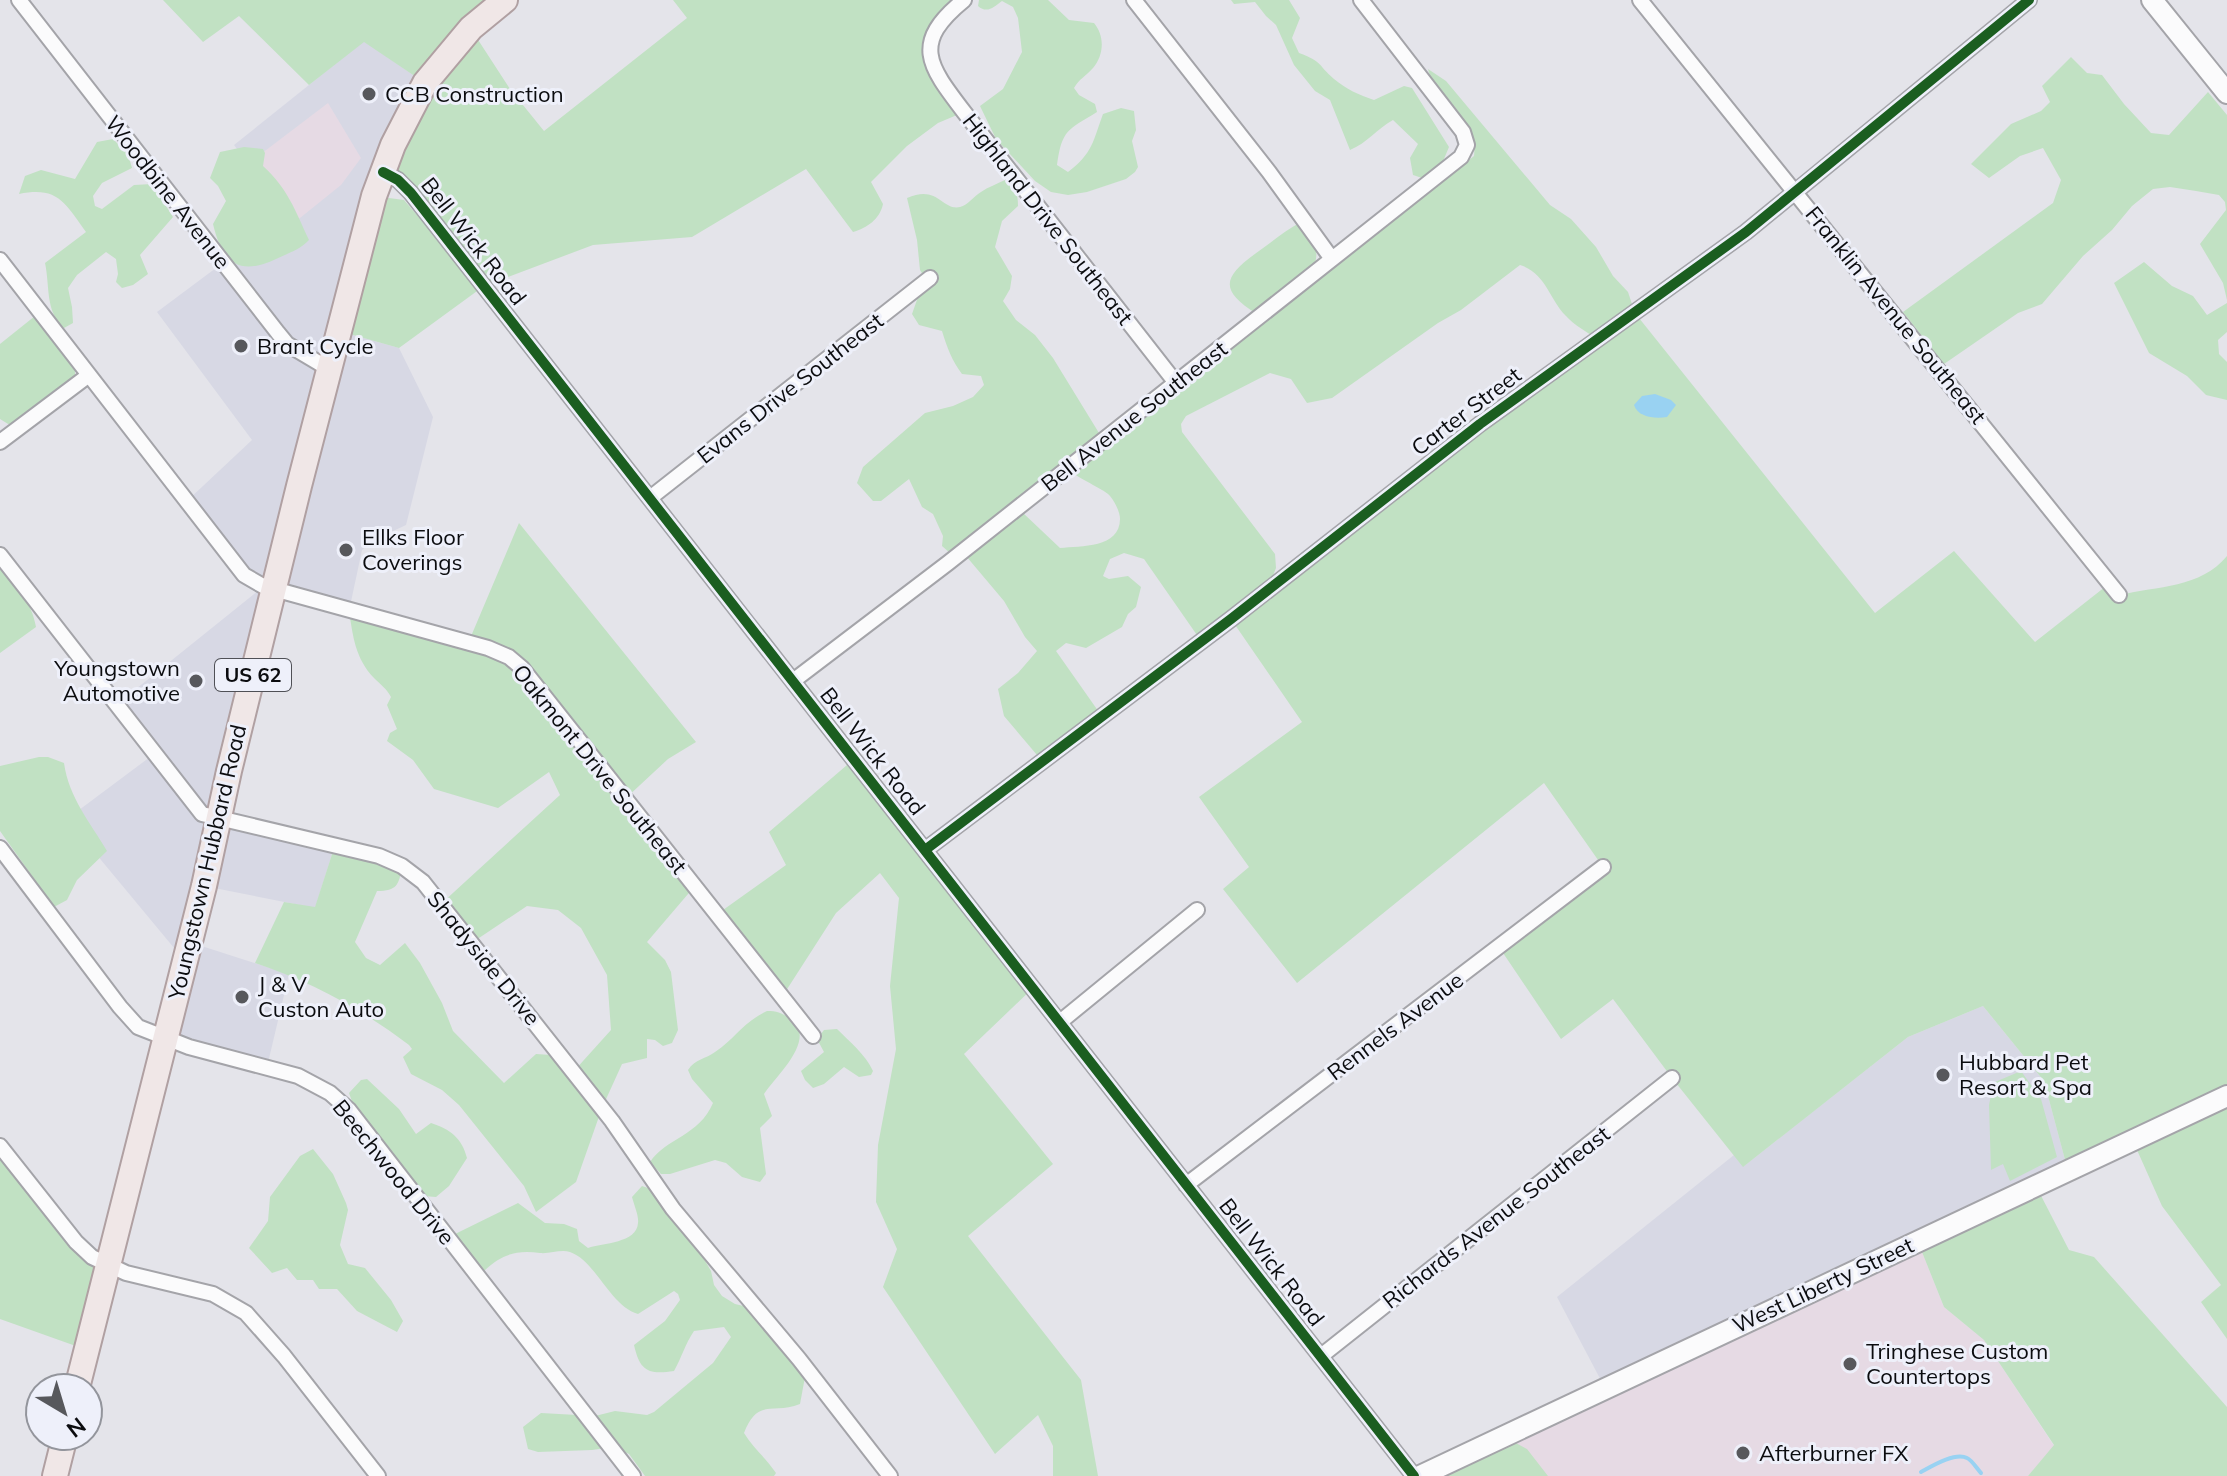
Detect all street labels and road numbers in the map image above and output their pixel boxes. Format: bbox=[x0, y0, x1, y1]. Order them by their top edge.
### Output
street label: Highland Drive Southeast bbox=[957, 108, 1139, 331]
street label: Woodbine Avenue bbox=[99, 110, 237, 274]
street label: Bell Wick Road bbox=[415, 171, 533, 311]
street label: Franklin Avenue Southeast bbox=[1799, 200, 1993, 430]
street label: Evans Drive Southeast bbox=[691, 306, 889, 470]
street label: Bell Avenue Southeast bbox=[1035, 334, 1233, 497]
street label: Carter Street bbox=[1405, 360, 1527, 461]
street label: Oakmont Drive Southeast bbox=[507, 658, 693, 880]
road number: US 62 bbox=[215, 659, 291, 691]
street label: Bell Wick Road bbox=[814, 681, 932, 821]
street label: Youngstown Hubbard Road bbox=[161, 722, 252, 1003]
street label: Shadyside Drive bbox=[421, 885, 547, 1031]
street label: Rennels Avenue bbox=[1321, 966, 1469, 1086]
street label: Beechwood Drive bbox=[327, 1094, 461, 1250]
street label: Richards Avenue Southeast bbox=[1377, 1119, 1615, 1314]
street label: Bell Wick Road bbox=[1213, 1192, 1331, 1332]
street label: West Liberty Street bbox=[1728, 1231, 1918, 1339]

